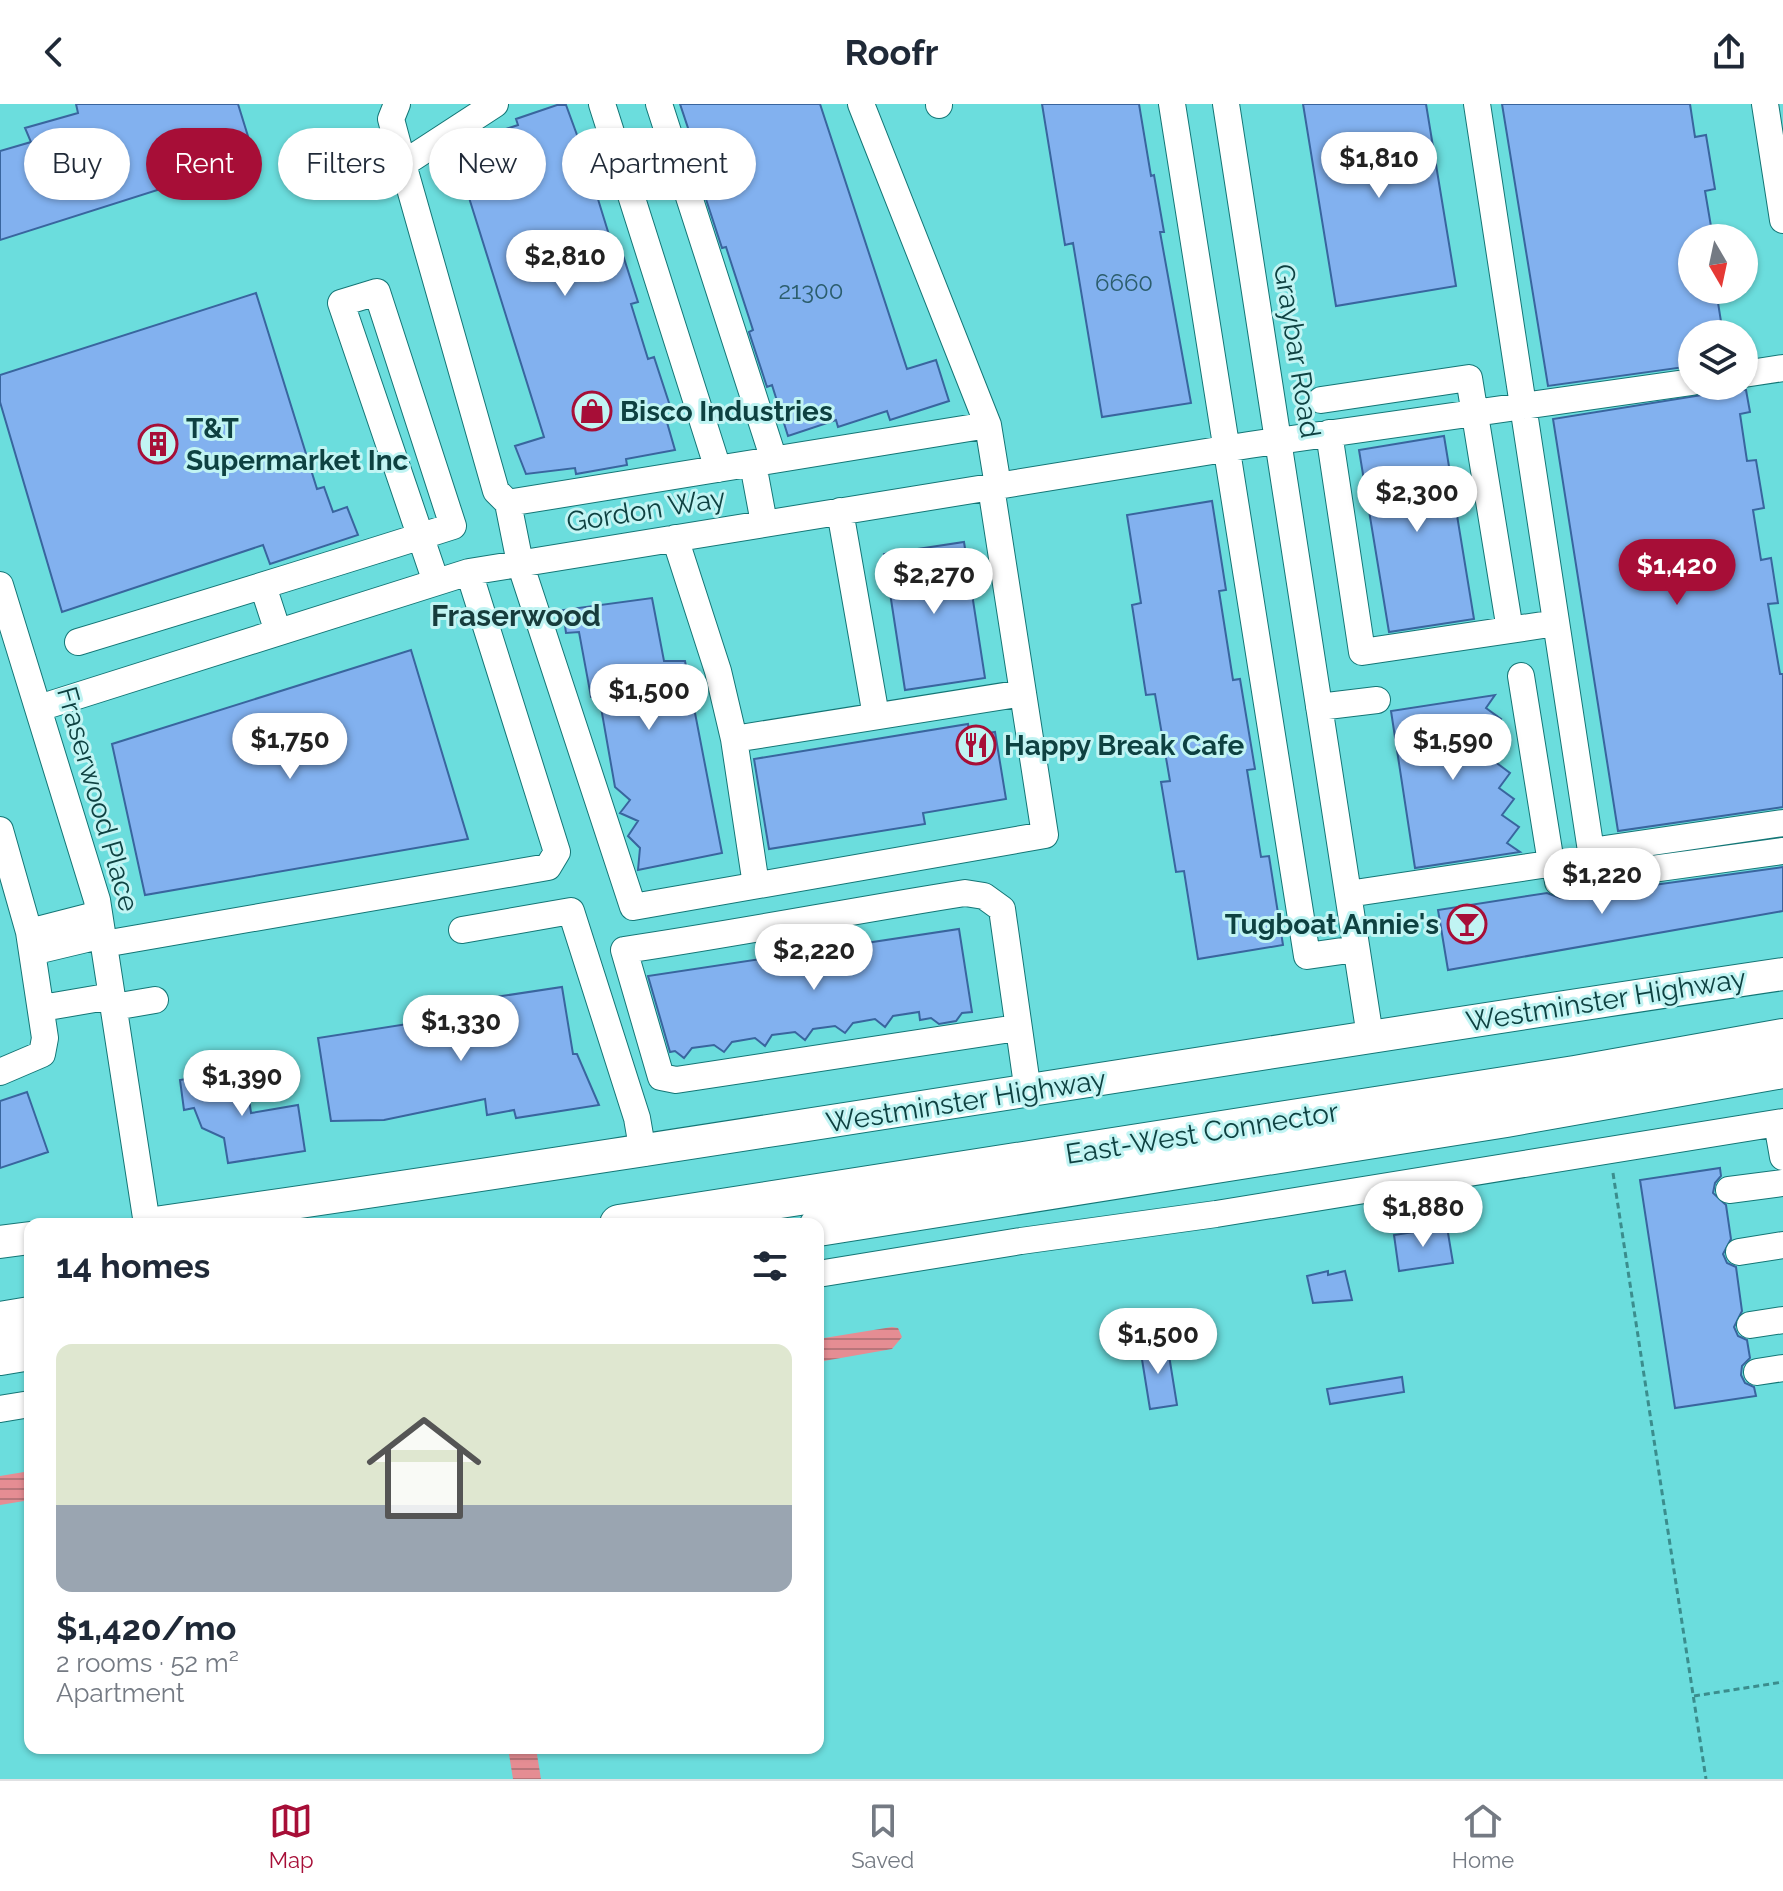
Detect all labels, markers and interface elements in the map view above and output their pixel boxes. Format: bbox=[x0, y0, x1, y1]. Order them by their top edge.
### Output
icon: back bbox=[32, 30, 76, 74]
icon: share bbox=[1707, 30, 1751, 74]
text: Roofr bbox=[844, 31, 939, 73]
chip: Buy bbox=[24, 128, 130, 200]
chip: Rent bbox=[146, 128, 262, 200]
chip: Filters bbox=[278, 128, 413, 200]
chip: New bbox=[429, 128, 546, 200]
chip: Apartment bbox=[562, 128, 756, 200]
pin: $1,810 bbox=[1314, 132, 1444, 200]
text: $1,810 bbox=[1339, 143, 1419, 173]
north arrow bbox=[1678, 224, 1758, 304]
map controls bbox=[1678, 224, 1758, 400]
pin: $2,810 bbox=[500, 230, 630, 298]
text: $2,810 bbox=[524, 241, 606, 271]
street label: Graybar Road bbox=[1267, 262, 1327, 440]
house number: 6660 bbox=[1095, 268, 1153, 297]
house number: 21300 bbox=[779, 276, 843, 305]
button: layers bbox=[1678, 320, 1758, 400]
shop icon: Bisco Industries bbox=[571, 390, 613, 432]
place label: Bisco Industries bbox=[620, 395, 833, 428]
place label: T&T Supermarket Inc bbox=[186, 412, 409, 477]
building icon: T&T Supermarket Inc bbox=[137, 423, 179, 465]
pin: $2,300 bbox=[1352, 466, 1482, 534]
text: $2,300 bbox=[1375, 477, 1459, 507]
street label: Gordon Way bbox=[564, 481, 728, 539]
pin: $1,420 bbox=[1612, 539, 1742, 607]
pin: $2,270 bbox=[869, 548, 999, 616]
text: $1,420 bbox=[1637, 550, 1717, 580]
text: $2,270 bbox=[893, 559, 975, 589]
district label: Fraserwood bbox=[431, 598, 601, 633]
pin: $1,500 bbox=[584, 664, 714, 732]
text: $1,500 bbox=[608, 675, 690, 705]
street label: Fraserwood Place bbox=[50, 683, 146, 915]
pin: $1,750 bbox=[225, 713, 355, 781]
pin: $1,590 bbox=[1388, 714, 1518, 782]
text: $1,750 bbox=[250, 724, 330, 754]
restaurant icon: Happy Break Cafe bbox=[955, 724, 997, 766]
text: $1,590 bbox=[1412, 725, 1494, 755]
place label: Happy Break Cafe bbox=[1004, 729, 1244, 762]
pin: $1,220 bbox=[1537, 848, 1667, 916]
text: $1,220 bbox=[1562, 859, 1642, 889]
bar icon: Tugboat Annie's bbox=[1446, 903, 1488, 945]
place label: Tugboat Annie's bbox=[1225, 908, 1439, 941]
pin: $2,220 bbox=[749, 924, 879, 992]
text: $2,220 bbox=[773, 935, 855, 965]
street label: Westminster Highway bbox=[1464, 962, 1748, 1038]
pin: $1,330 bbox=[396, 995, 526, 1063]
text: $1,330 bbox=[421, 1006, 501, 1036]
pin: $1,390 bbox=[177, 1050, 307, 1118]
text: $1,390 bbox=[201, 1061, 283, 1091]
street label: Westminster Highway bbox=[824, 1063, 1108, 1139]
street label: East-West Connector bbox=[1063, 1095, 1341, 1171]
pin: $1,880 bbox=[1358, 1181, 1488, 1249]
text: $1,880 bbox=[1382, 1192, 1464, 1222]
icon: filters bbox=[748, 1244, 792, 1288]
text: 14 homes bbox=[56, 1246, 210, 1286]
pin: $1,500 bbox=[1093, 1308, 1223, 1376]
text: $1,500 bbox=[1117, 1319, 1199, 1349]
icon: home bbox=[352, 1396, 496, 1540]
text: $1,420/mo bbox=[56, 1608, 236, 1648]
text: 2 rooms · 52 m² bbox=[56, 1648, 239, 1678]
text: Apartment bbox=[56, 1678, 185, 1708]
tab: Map bbox=[269, 1799, 314, 1873]
tab: Saved bbox=[851, 1799, 914, 1873]
tab: Home bbox=[1452, 1799, 1514, 1873]

